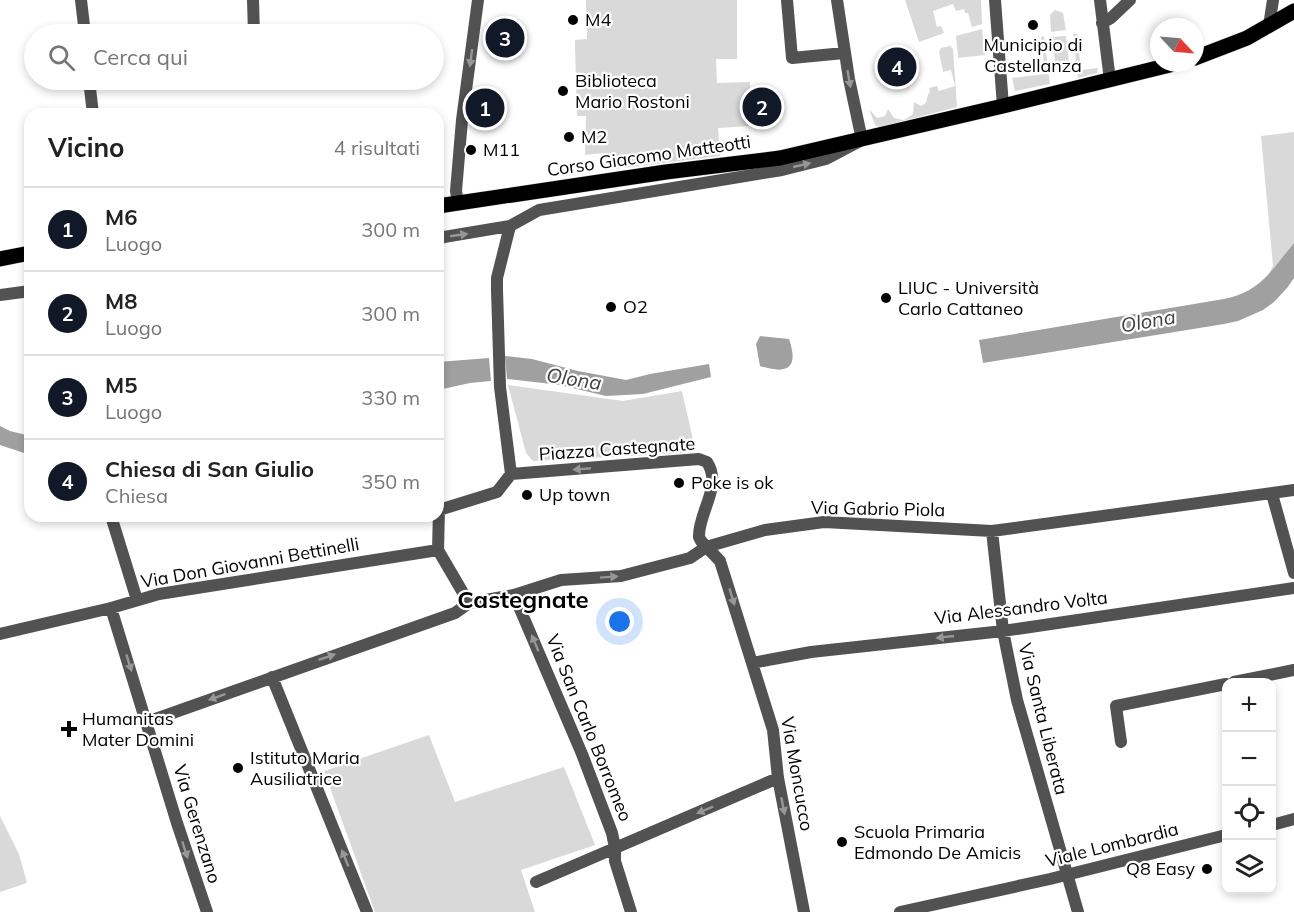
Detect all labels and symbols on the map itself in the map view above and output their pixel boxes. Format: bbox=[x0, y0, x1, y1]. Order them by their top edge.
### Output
place label: M4 bbox=[585, 8, 611, 31]
marker: M4 bbox=[566, 13, 580, 27]
pin: 3 bbox=[486, 15, 524, 60]
marker: Municipio di Castellanza bbox=[1026, 18, 1040, 32]
north arrow bbox=[1150, 18, 1204, 72]
place label: Municipio di Castellanza bbox=[984, 33, 1083, 77]
pin: 4 bbox=[878, 44, 916, 90]
one-way arrow bbox=[466, 49, 475, 68]
place label: Biblioteca Mario Rostoni bbox=[575, 69, 690, 113]
one-way arrow bbox=[845, 69, 854, 88]
marker: Biblioteca Mario Rostoni bbox=[556, 84, 570, 98]
pin: 2 bbox=[742, 84, 782, 130]
pin: 1 bbox=[466, 86, 504, 130]
place label: M2 bbox=[581, 125, 607, 148]
street label: Corso Giacomo Matteotti bbox=[546, 130, 752, 181]
marker: M2 bbox=[562, 130, 576, 144]
place label: M11 bbox=[483, 138, 520, 161]
marker: M11 bbox=[464, 143, 478, 157]
one-way arrow bbox=[793, 160, 812, 169]
one-way arrow bbox=[449, 231, 468, 240]
place label: LIUC - Università Carlo Cattaneo bbox=[898, 276, 1039, 320]
marker: LIUC - Università Carlo Cattaneo bbox=[879, 291, 893, 305]
place label: O2 bbox=[623, 295, 648, 318]
marker: O2 bbox=[604, 300, 618, 314]
water label: Olona bbox=[1118, 303, 1177, 338]
water label: Olona bbox=[545, 362, 603, 395]
street label: Piazza Castegnate bbox=[538, 432, 696, 465]
one-way arrow bbox=[573, 464, 592, 473]
place label: Poke is ok bbox=[691, 471, 774, 494]
marker: Poke is ok bbox=[672, 476, 686, 490]
place label: Up town bbox=[539, 483, 610, 506]
marker: Up town bbox=[520, 488, 534, 502]
street label: Via Gabrio Piola bbox=[811, 496, 945, 521]
street label: Via Don Giovanni Bettinelli bbox=[139, 532, 361, 593]
one-way arrow bbox=[599, 572, 618, 582]
district label: Castegnate bbox=[457, 584, 589, 614]
street label: Via Alessandro Volta bbox=[933, 585, 1109, 630]
one-way arrow bbox=[728, 589, 737, 607]
your location bbox=[605, 607, 634, 636]
street label: Via San Carlo Borromeo bbox=[541, 631, 638, 825]
one-way arrow bbox=[935, 632, 954, 641]
one-way arrow bbox=[530, 633, 540, 651]
street label: Via Santa Liberata bbox=[1013, 641, 1073, 797]
one-way arrow bbox=[318, 652, 336, 662]
one-way arrow bbox=[125, 655, 134, 673]
one-way arrow bbox=[208, 692, 226, 702]
place label: Humanitas Mater Domini bbox=[82, 707, 194, 751]
street label: Via Moncucco bbox=[776, 715, 819, 833]
marker: Humanitas Mater Domini bbox=[60, 720, 78, 738]
place label: Istituto Maria Ausiliatrice bbox=[250, 746, 360, 790]
marker: Istituto Maria Ausiliatrice bbox=[231, 761, 245, 775]
street label: Via Gerenzano bbox=[169, 762, 226, 886]
one-way arrow bbox=[779, 797, 788, 816]
one-way arrow bbox=[695, 805, 713, 815]
street label: Viale Lombardia bbox=[1043, 817, 1181, 872]
place label: Scuola Primaria Edmondo De Amicis bbox=[854, 820, 1021, 864]
marker: Scuola Primaria Edmondo De Amicis bbox=[835, 835, 849, 849]
one-way arrow bbox=[181, 841, 191, 859]
one-way arrow bbox=[340, 849, 349, 867]
place label: Q8 Easy bbox=[1126, 857, 1195, 880]
marker: Q8 Easy bbox=[1200, 862, 1214, 876]

